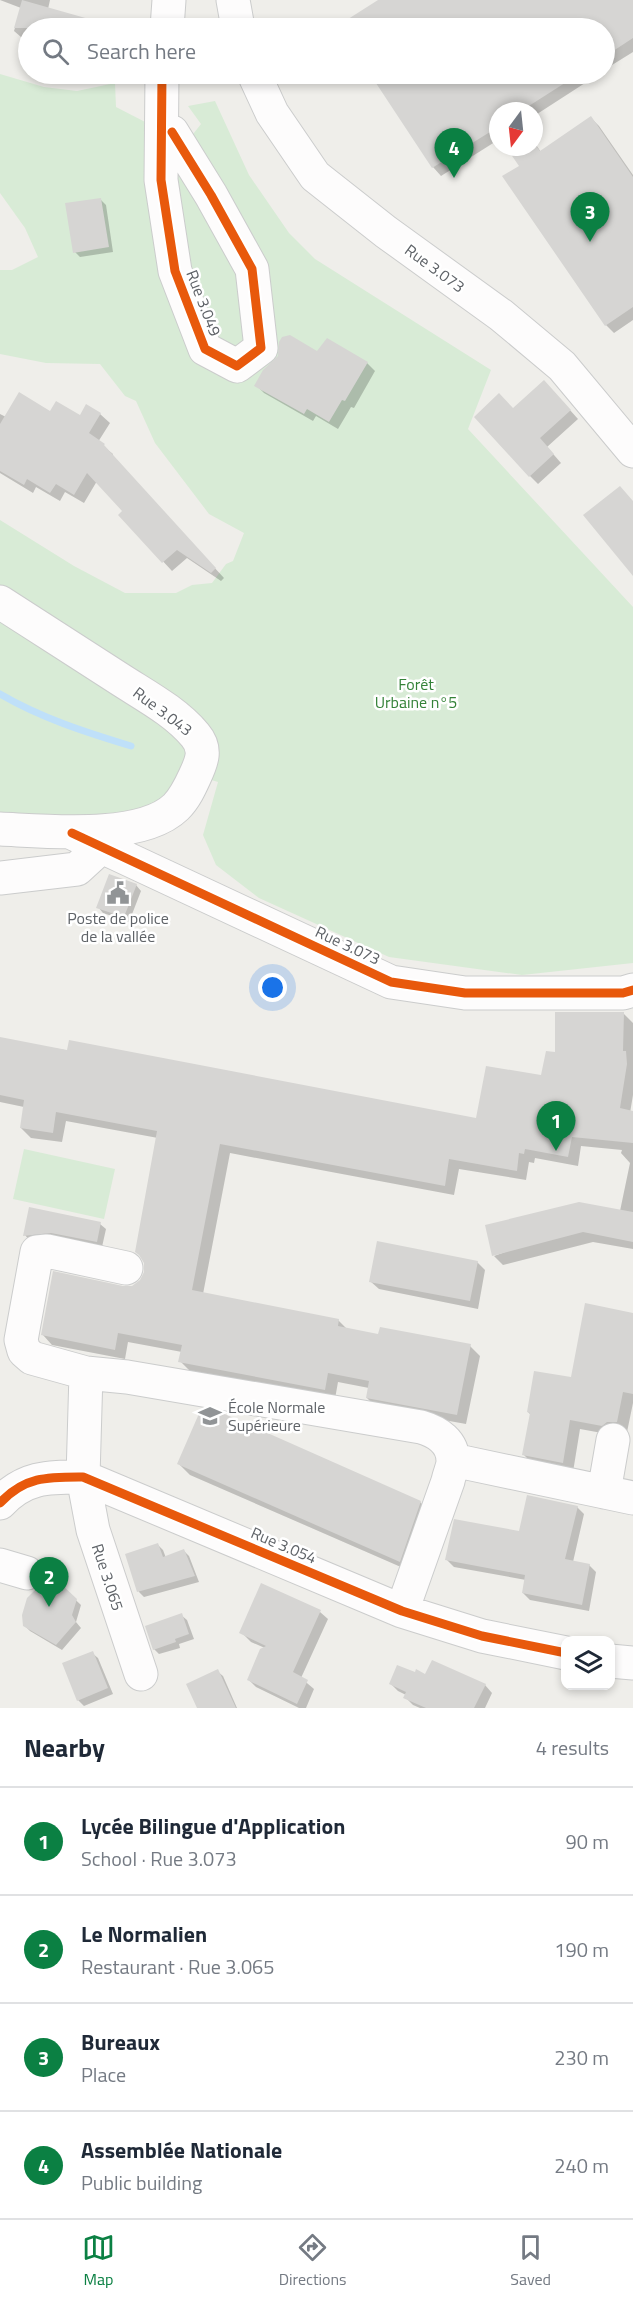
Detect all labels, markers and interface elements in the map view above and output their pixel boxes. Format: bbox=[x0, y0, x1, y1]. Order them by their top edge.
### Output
search box bbox=[18, 18, 615, 84]
text: Search here bbox=[87, 34, 196, 68]
icon: search bbox=[39, 35, 72, 68]
north arrow bbox=[489, 102, 543, 156]
pin: 4 bbox=[434, 128, 474, 178]
pin: 3 bbox=[570, 192, 610, 242]
street label: Rue 3.073 bbox=[400, 238, 470, 298]
street label: Rue 3.049 bbox=[180, 266, 228, 340]
park label: Forêt Urbaine n°5 bbox=[375, 672, 457, 714]
street label: Rue 3.043 bbox=[128, 681, 198, 741]
public building icon: Poste de police de la vallée bbox=[105, 880, 131, 906]
place label: Poste de police de la vallée bbox=[67, 906, 169, 948]
street label: Rue 3.073 bbox=[312, 920, 384, 970]
your location bbox=[258, 973, 287, 1002]
pin: 1 bbox=[536, 1102, 576, 1151]
place label: École Normale Supérieure bbox=[228, 1395, 325, 1437]
school or university icon: École Normale Supérieure bbox=[197, 1403, 223, 1429]
street label: Rue 3.054 bbox=[247, 1520, 321, 1570]
street label: Rue 3.065 bbox=[86, 1540, 130, 1614]
pin: 2 bbox=[29, 1558, 68, 1607]
map controls bbox=[561, 1636, 615, 1690]
button: layers bbox=[561, 1636, 615, 1690]
text: Nearby bbox=[24, 1728, 105, 1767]
text: 4 results bbox=[536, 1732, 609, 1763]
text: Lycée Bilingue d'Application bbox=[81, 1809, 345, 1843]
text: 1 bbox=[38, 1826, 49, 1857]
text: 90 m bbox=[565, 1826, 609, 1857]
text: School · Rue 3.073 bbox=[81, 1843, 237, 1874]
text: Le Normalien bbox=[81, 1917, 207, 1951]
text: 2 bbox=[38, 1934, 49, 1965]
text: 190 m bbox=[554, 1934, 609, 1965]
text: Restaurant · Rue 3.065 bbox=[81, 1951, 274, 1982]
text: Bureaux bbox=[81, 2025, 160, 2059]
text: 3 bbox=[38, 2042, 49, 2073]
text: 230 m bbox=[554, 2042, 609, 2073]
text: Place bbox=[81, 2059, 126, 2090]
text: Assemblée Nationale bbox=[81, 2133, 282, 2167]
text: 4 bbox=[38, 2150, 49, 2181]
text: 240 m bbox=[554, 2150, 609, 2181]
text: Public building bbox=[81, 2167, 202, 2198]
tab: Map bbox=[82, 2231, 115, 2291]
tab: Directions bbox=[279, 2231, 347, 2291]
tab: Saved bbox=[510, 2231, 551, 2291]

